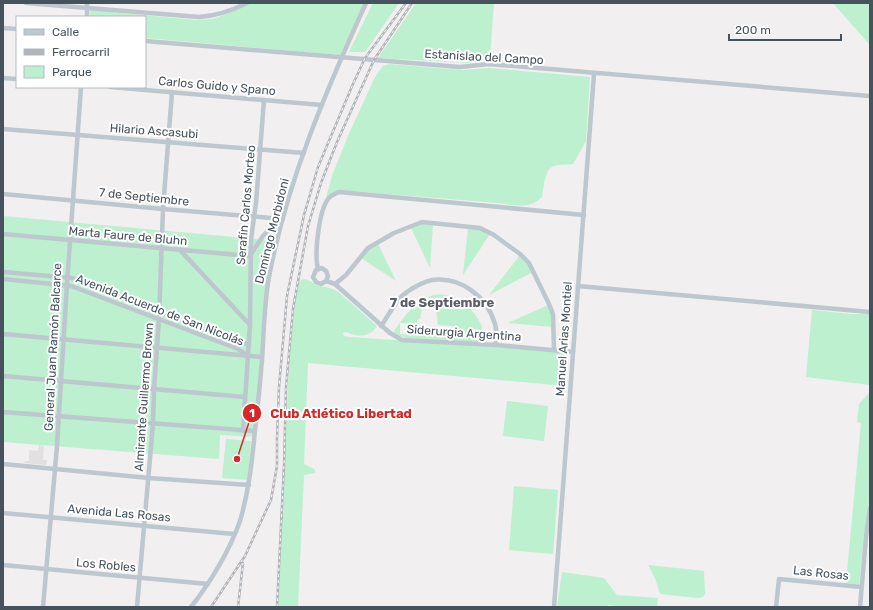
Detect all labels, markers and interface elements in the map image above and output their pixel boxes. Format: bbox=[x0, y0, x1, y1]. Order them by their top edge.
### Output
legend bbox=[16, 16, 146, 88]
scale bar bbox=[729, 16, 841, 42]
text: 200 m bbox=[735, 23, 771, 37]
text: Calle bbox=[52, 25, 79, 39]
text: Ferrocarril bbox=[52, 45, 110, 59]
street label: Estanislao del Campo bbox=[424, 47, 544, 67]
text: Parque bbox=[52, 65, 92, 79]
street label: Carlos Guido y Spano bbox=[158, 74, 276, 98]
street label: Hilario Ascasubi bbox=[109, 121, 199, 141]
street label: Serafín Carlos Morteo bbox=[234, 144, 258, 266]
street label: Domingo Morbidoni bbox=[252, 177, 292, 285]
street label: 7 de Septiembre bbox=[98, 185, 190, 209]
street label: Marta Faure de Bluhn bbox=[68, 224, 188, 248]
street label: General Juan Ramón Balcarce bbox=[42, 262, 64, 431]
street label: Avenida Acuerdo de San Nicolás bbox=[74, 271, 246, 349]
street label: Manuel Arias Montiel bbox=[553, 281, 575, 397]
district label: 7 de Septiembre bbox=[390, 295, 495, 310]
street label: Almirante Guillermo Brown bbox=[132, 322, 156, 472]
street label: Siderurgia Argentina bbox=[406, 322, 522, 344]
callout: Club Atlético Libertad bbox=[242, 401, 420, 426]
text: 1 bbox=[249, 406, 255, 420]
text: Club Atlético Libertad bbox=[270, 406, 412, 421]
street label: Avenida Las Rosas bbox=[67, 502, 171, 524]
street label: Los Robles bbox=[75, 555, 137, 575]
street label: Las Rosas bbox=[792, 563, 850, 583]

